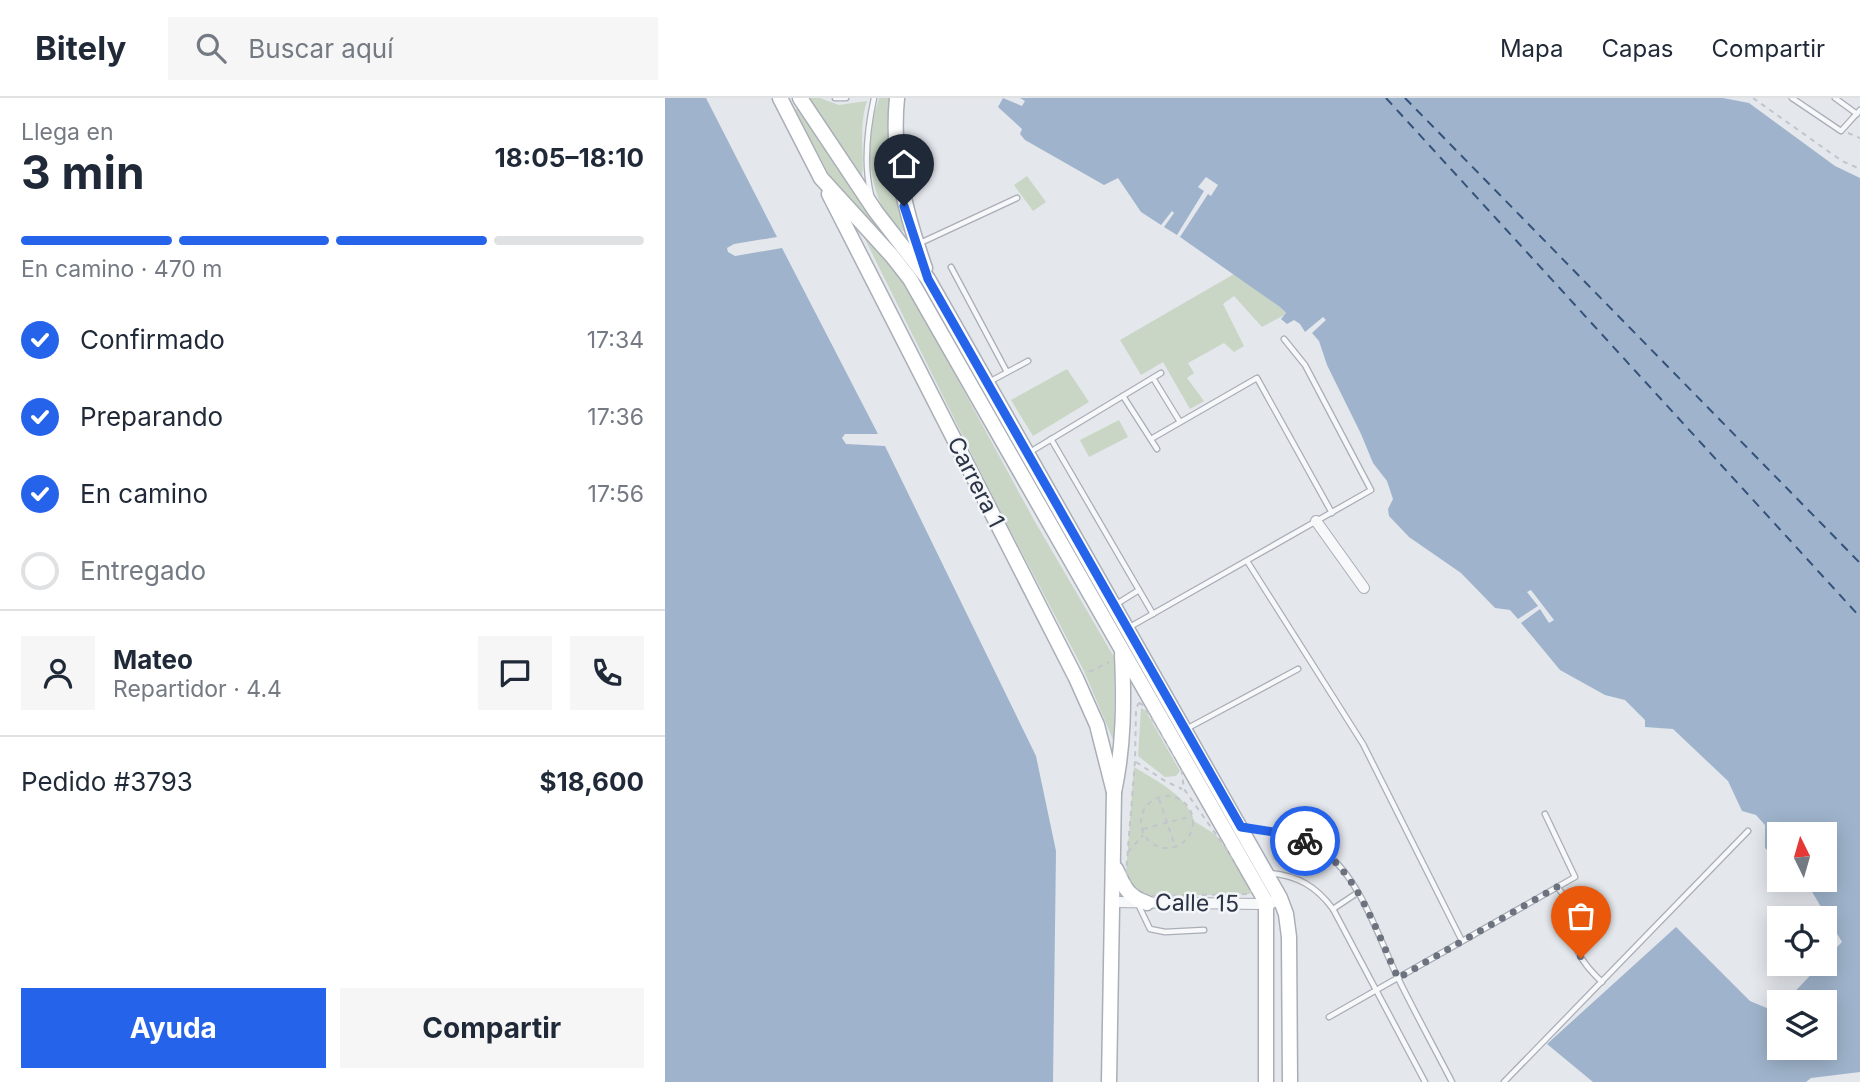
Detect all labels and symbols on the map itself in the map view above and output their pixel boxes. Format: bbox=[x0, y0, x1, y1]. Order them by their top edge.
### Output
pin bbox=[874, 134, 934, 206]
street label: Carrera 1 bbox=[941, 432, 1011, 532]
courier bbox=[1270, 806, 1340, 876]
north arrow bbox=[1767, 822, 1837, 892]
pin bbox=[1551, 886, 1611, 958]
street label: Calle 15 bbox=[1155, 888, 1239, 918]

